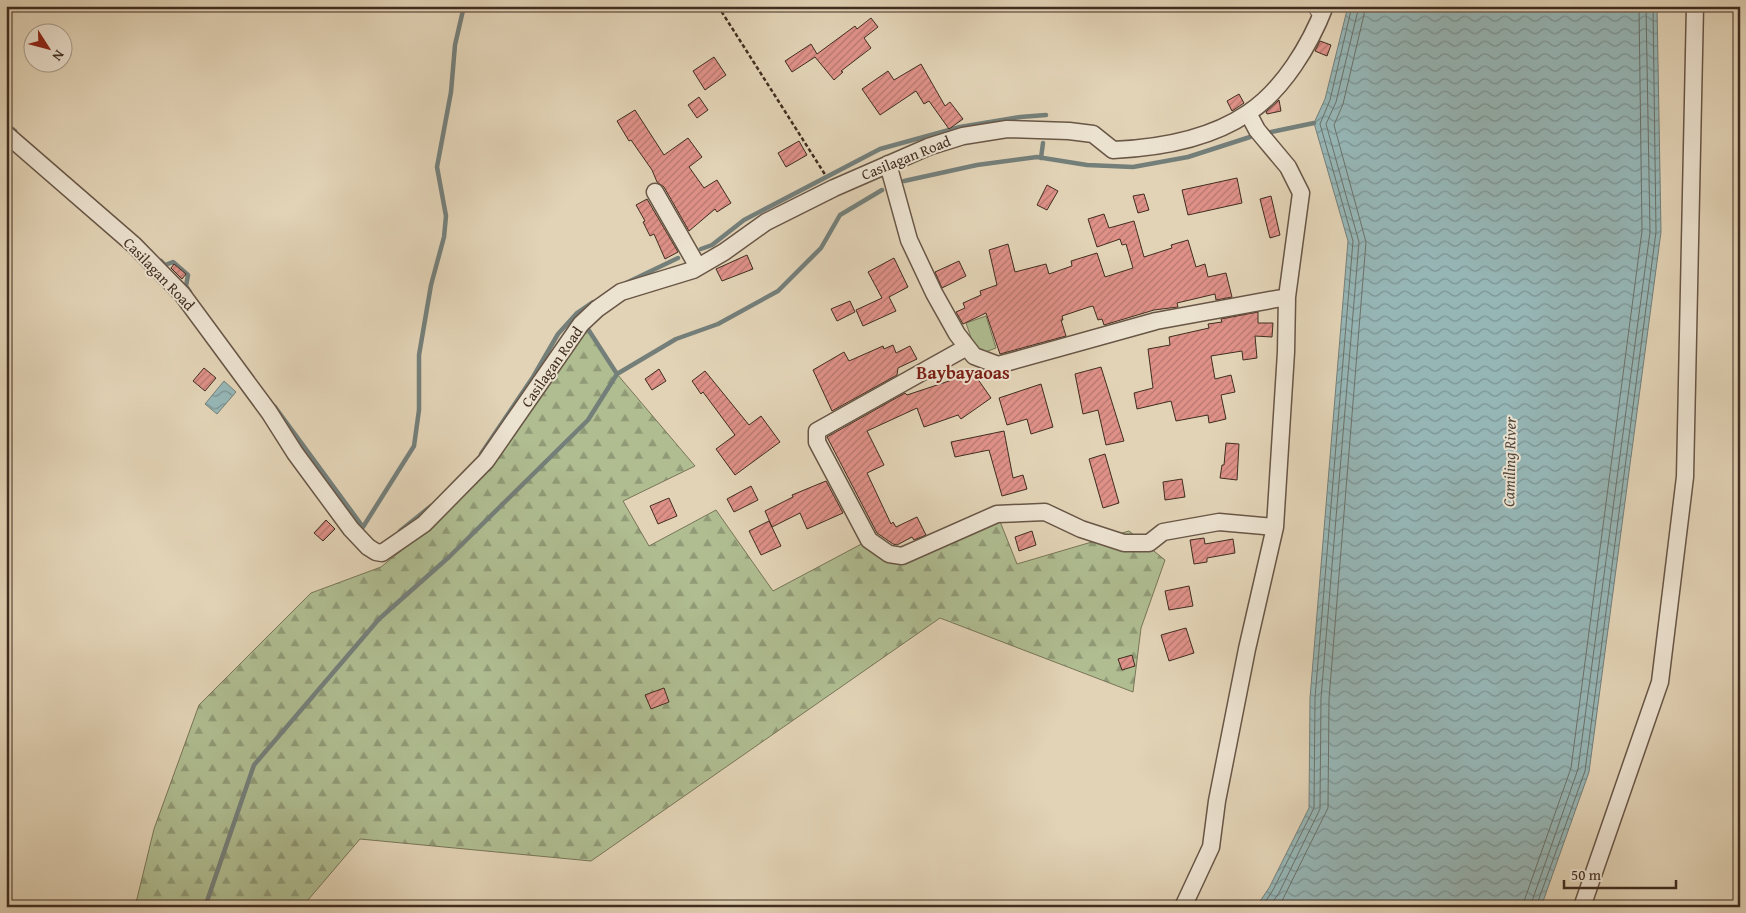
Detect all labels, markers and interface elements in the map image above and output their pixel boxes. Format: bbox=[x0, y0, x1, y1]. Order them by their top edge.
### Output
north arrow bbox=[22, 22, 72, 72]
text: N bbox=[47, 46, 69, 66]
street label: Casilagan Road bbox=[858, 130, 953, 185]
street label: Casilagan Road bbox=[119, 232, 200, 315]
street label: Casilagan Road bbox=[516, 322, 587, 411]
district label: Baybayaoas bbox=[916, 359, 1010, 386]
water label: Camiling River bbox=[1496, 416, 1522, 507]
scale bar bbox=[1564, 858, 1676, 890]
text: 50 m bbox=[1571, 864, 1602, 885]

